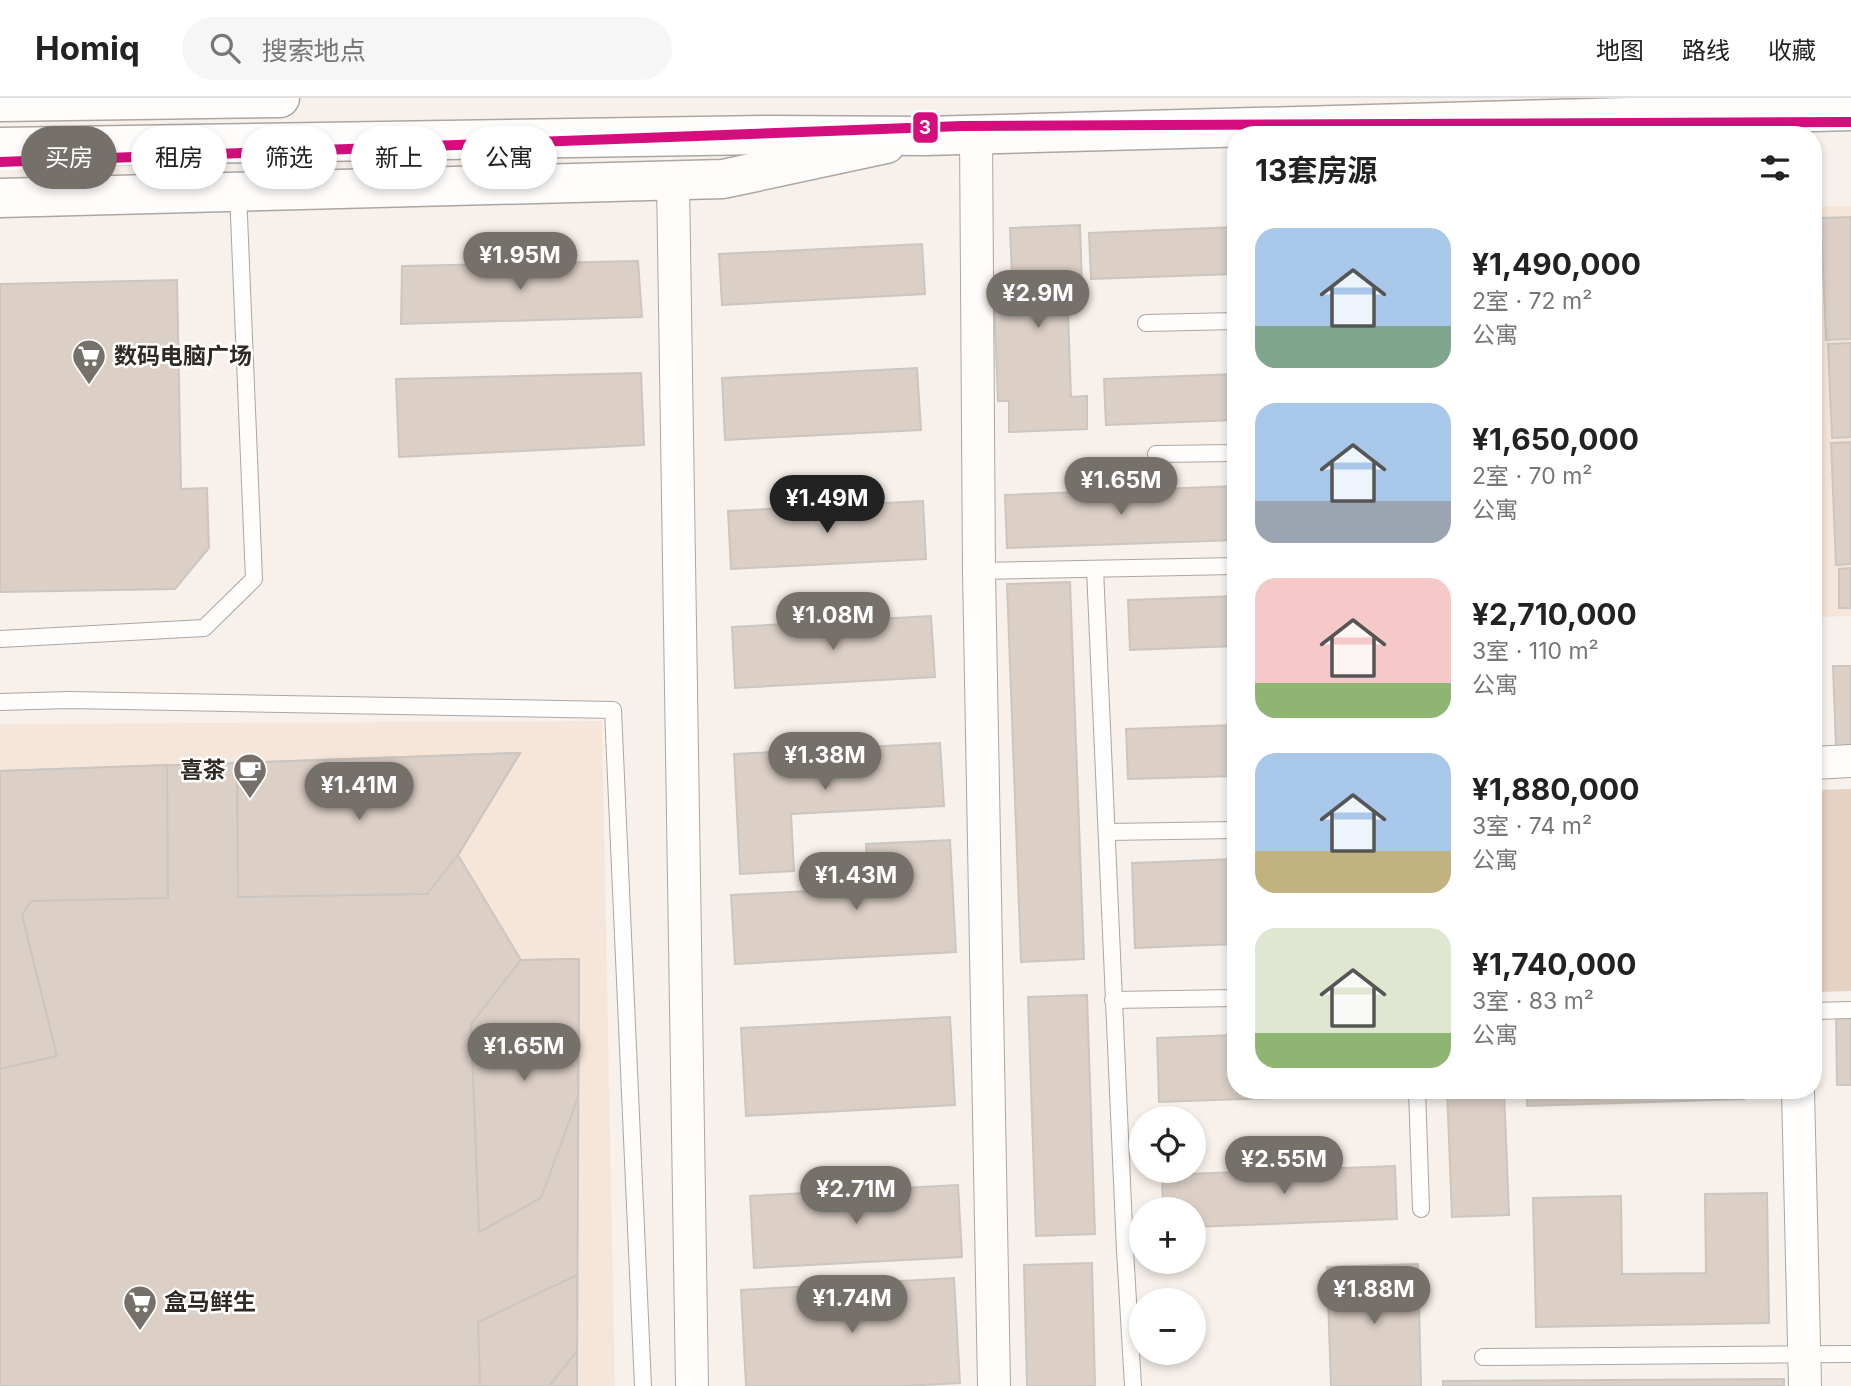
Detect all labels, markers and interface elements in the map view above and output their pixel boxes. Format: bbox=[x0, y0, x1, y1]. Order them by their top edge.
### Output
search box bbox=[182, 17, 672, 80]
text: Homiq bbox=[35, 28, 140, 68]
icon: search bbox=[206, 29, 244, 67]
text: 搜索地点 bbox=[262, 35, 366, 66]
text: 地图 bbox=[1596, 36, 1644, 65]
text: 路线 bbox=[1682, 36, 1730, 65]
text: 收藏 bbox=[1768, 36, 1816, 65]
line badge: 3 bbox=[912, 111, 939, 144]
text: 3 bbox=[919, 116, 931, 139]
chip: 买房 bbox=[21, 126, 117, 189]
chip: 租房 bbox=[131, 126, 227, 189]
chip: 筛选 bbox=[241, 126, 337, 189]
chip: 新上 bbox=[351, 126, 447, 189]
chip: 公寓 bbox=[461, 126, 557, 189]
icon: filters bbox=[1756, 149, 1794, 187]
text: 13套房源 bbox=[1255, 152, 1377, 188]
pin: ¥1.95M bbox=[463, 232, 577, 292]
text: ¥1.95M bbox=[479, 241, 561, 269]
text: ¥1,490,000 bbox=[1472, 246, 1641, 282]
icon: home bbox=[1311, 256, 1395, 340]
pin: ¥2.9M bbox=[989, 271, 1087, 330]
text: ¥2.9M bbox=[1002, 279, 1074, 307]
text: 2室 · 72 m² bbox=[1472, 287, 1592, 315]
text: 公寓 bbox=[1472, 321, 1518, 349]
supermarket icon: 数码电脑广场 bbox=[70, 337, 108, 386]
place label: 数码电脑广场 bbox=[114, 342, 252, 370]
text: ¥1,650,000 bbox=[1472, 421, 1639, 457]
icon: home bbox=[1311, 431, 1395, 515]
pin: ¥1.65M bbox=[1064, 458, 1178, 517]
text: 2室 · 70 m² bbox=[1472, 462, 1593, 490]
text: ¥1.65M bbox=[1080, 466, 1162, 494]
pin: ¥1.49M bbox=[770, 476, 884, 535]
text: ¥1.49M bbox=[786, 484, 868, 512]
text: 公寓 bbox=[1472, 496, 1518, 524]
pin: ¥1.08M bbox=[776, 592, 890, 652]
text: ¥2,710,000 bbox=[1472, 596, 1637, 632]
text: ¥1.08M bbox=[792, 601, 874, 629]
icon: home bbox=[1311, 606, 1395, 690]
text: 3室 · 110 m² bbox=[1472, 637, 1599, 665]
text: 公寓 bbox=[1472, 671, 1518, 699]
pin: ¥1.38M bbox=[768, 732, 882, 792]
text: ¥1.38M bbox=[784, 741, 866, 769]
cafe icon: 喜茶 bbox=[231, 751, 269, 800]
place label: 喜茶 bbox=[180, 756, 226, 784]
pin: ¥1.41M bbox=[302, 762, 416, 822]
text: ¥1.41M bbox=[321, 771, 397, 799]
text: ¥1,880,000 bbox=[1472, 771, 1639, 807]
icon: home bbox=[1311, 781, 1395, 865]
text: 3室 · 74 m² bbox=[1472, 812, 1592, 840]
text: 公寓 bbox=[1472, 846, 1518, 874]
pin: ¥1.43M bbox=[799, 852, 913, 912]
text: ¥1.43M bbox=[815, 861, 897, 889]
text: ¥1,740,000 bbox=[1472, 946, 1636, 982]
icon: home bbox=[1311, 956, 1395, 1040]
text: 3室 · 83 m² bbox=[1472, 987, 1594, 1015]
text: 公寓 bbox=[1472, 1021, 1518, 1049]
pin: ¥1.65M bbox=[467, 1024, 581, 1083]
text: ¥1.65M bbox=[483, 1032, 565, 1060]
map controls bbox=[1129, 1106, 1206, 1365]
button: locate bbox=[1129, 1106, 1206, 1183]
pin: ¥2.55M bbox=[1227, 1136, 1341, 1196]
text: ¥2.55M bbox=[1241, 1145, 1327, 1173]
pin: ¥2.71M bbox=[799, 1166, 913, 1226]
text: ¥2.71M bbox=[816, 1175, 896, 1203]
button: + bbox=[1129, 1197, 1206, 1274]
pin: ¥1.88M bbox=[1317, 1266, 1431, 1326]
text: ¥1.88M bbox=[1333, 1275, 1415, 1303]
pin: ¥1.74M bbox=[795, 1276, 909, 1335]
supermarket icon: 盒马鲜生 bbox=[121, 1283, 159, 1332]
text: ¥1.74M bbox=[812, 1284, 892, 1312]
place label: 盒马鲜生 bbox=[164, 1288, 256, 1316]
button: − bbox=[1129, 1288, 1206, 1365]

